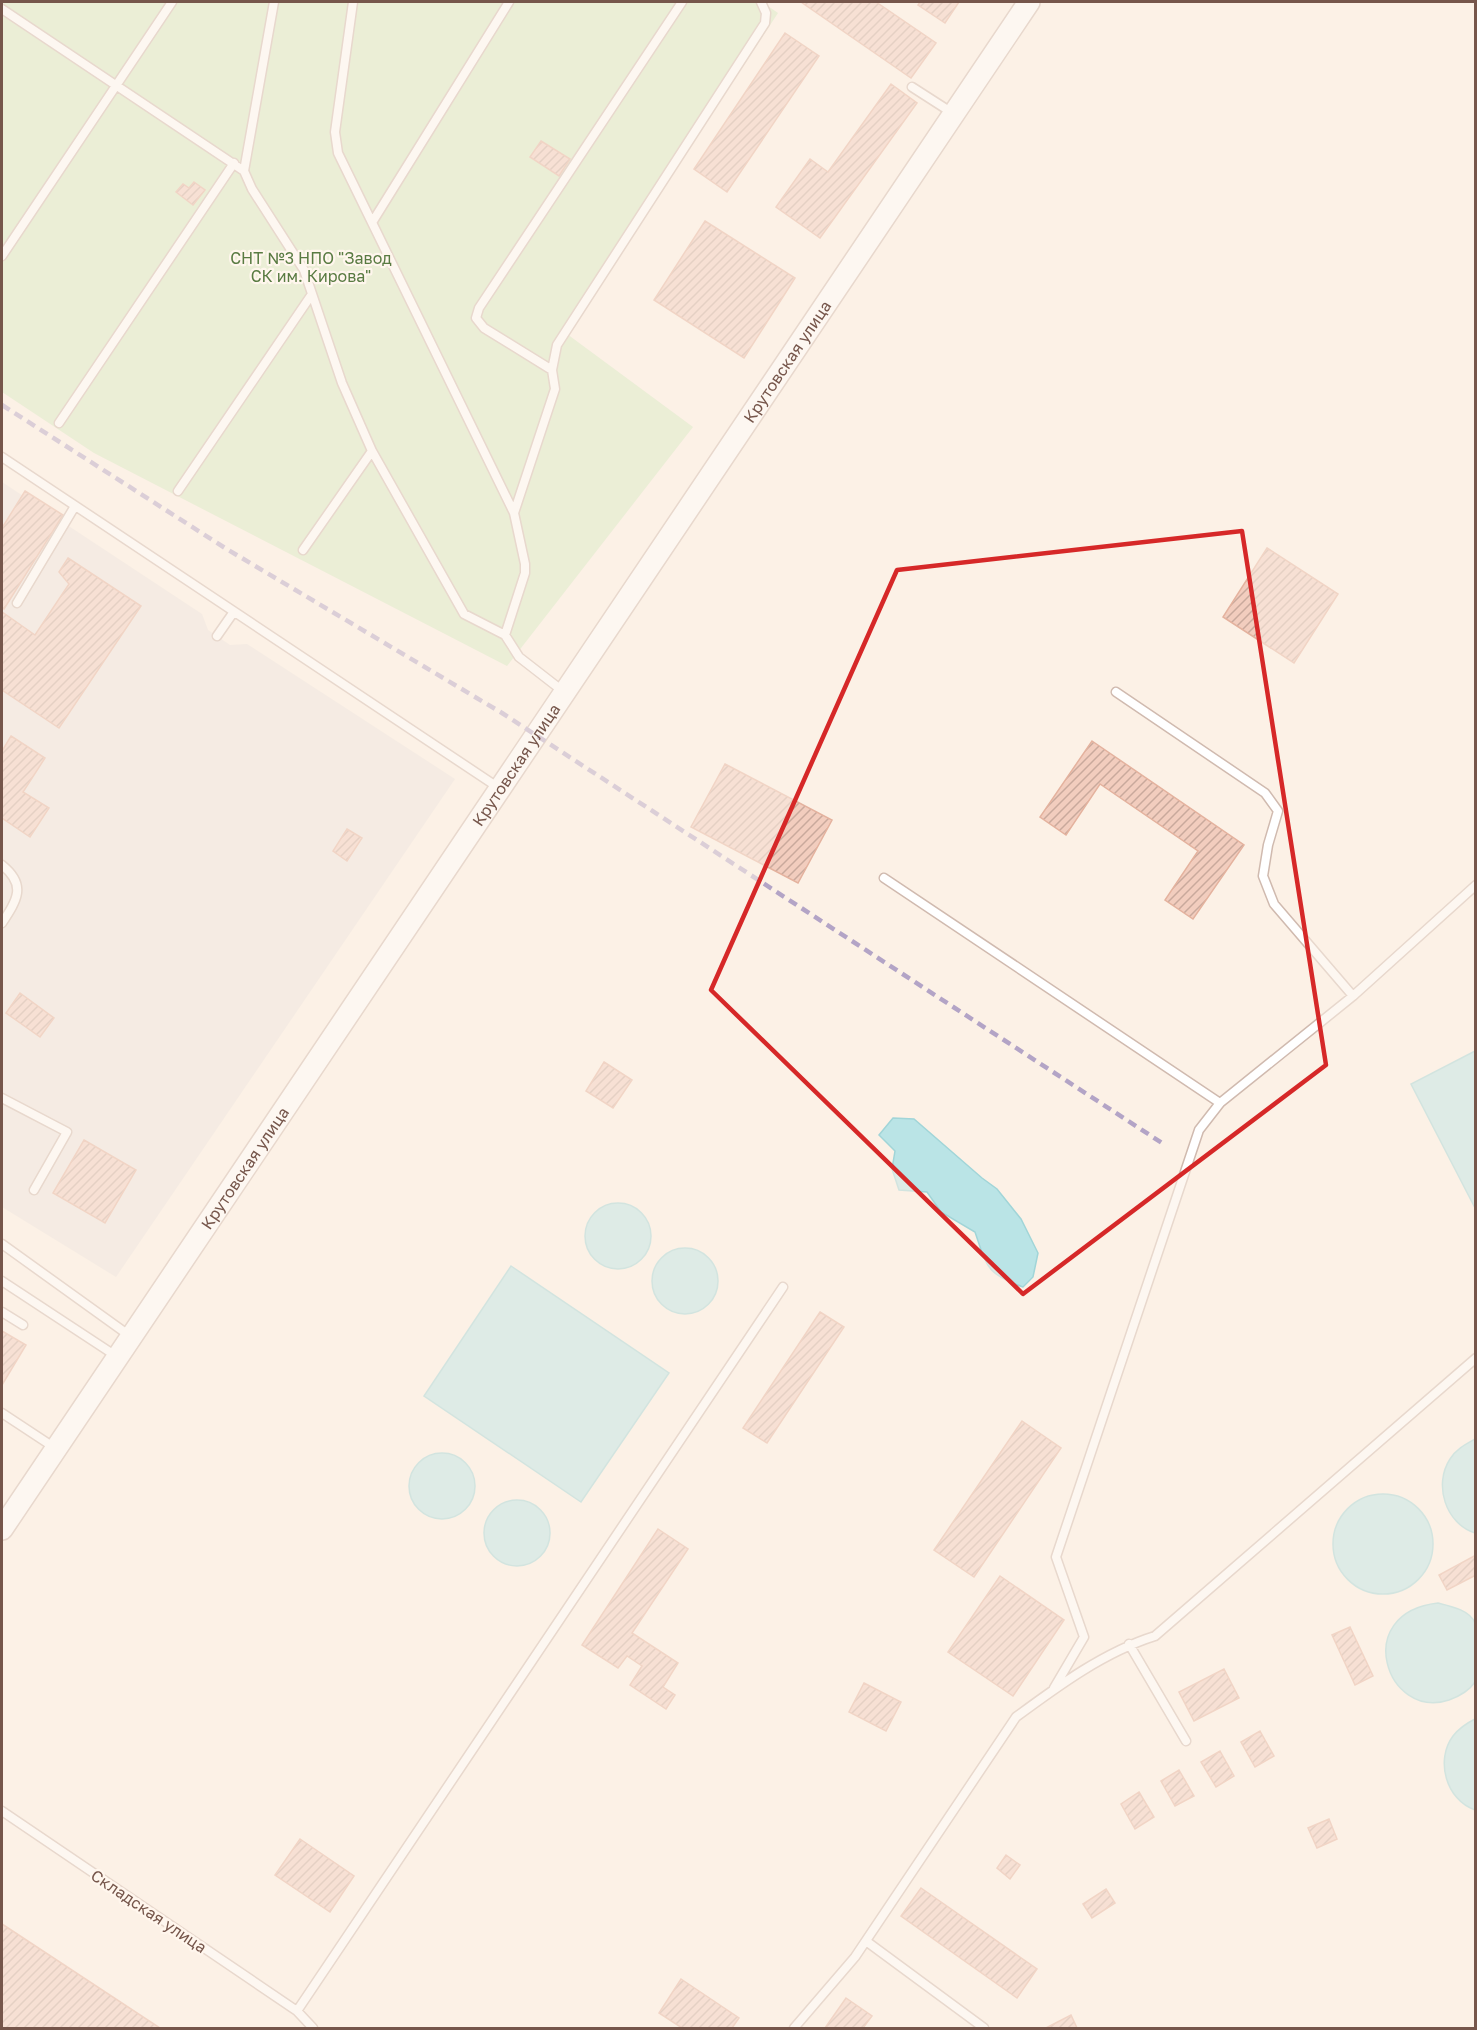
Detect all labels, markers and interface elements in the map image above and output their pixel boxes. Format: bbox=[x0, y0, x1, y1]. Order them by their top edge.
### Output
park label: СНТ №3 НПО "Завод СК им. Кирова" bbox=[230, 248, 392, 286]
street label: Крутовская улица bbox=[739, 296, 835, 427]
street label: Крутовская улица bbox=[468, 700, 564, 830]
street label: Крутовская улица bbox=[196, 1103, 293, 1233]
street label: Складская улица bbox=[87, 1865, 211, 1957]

